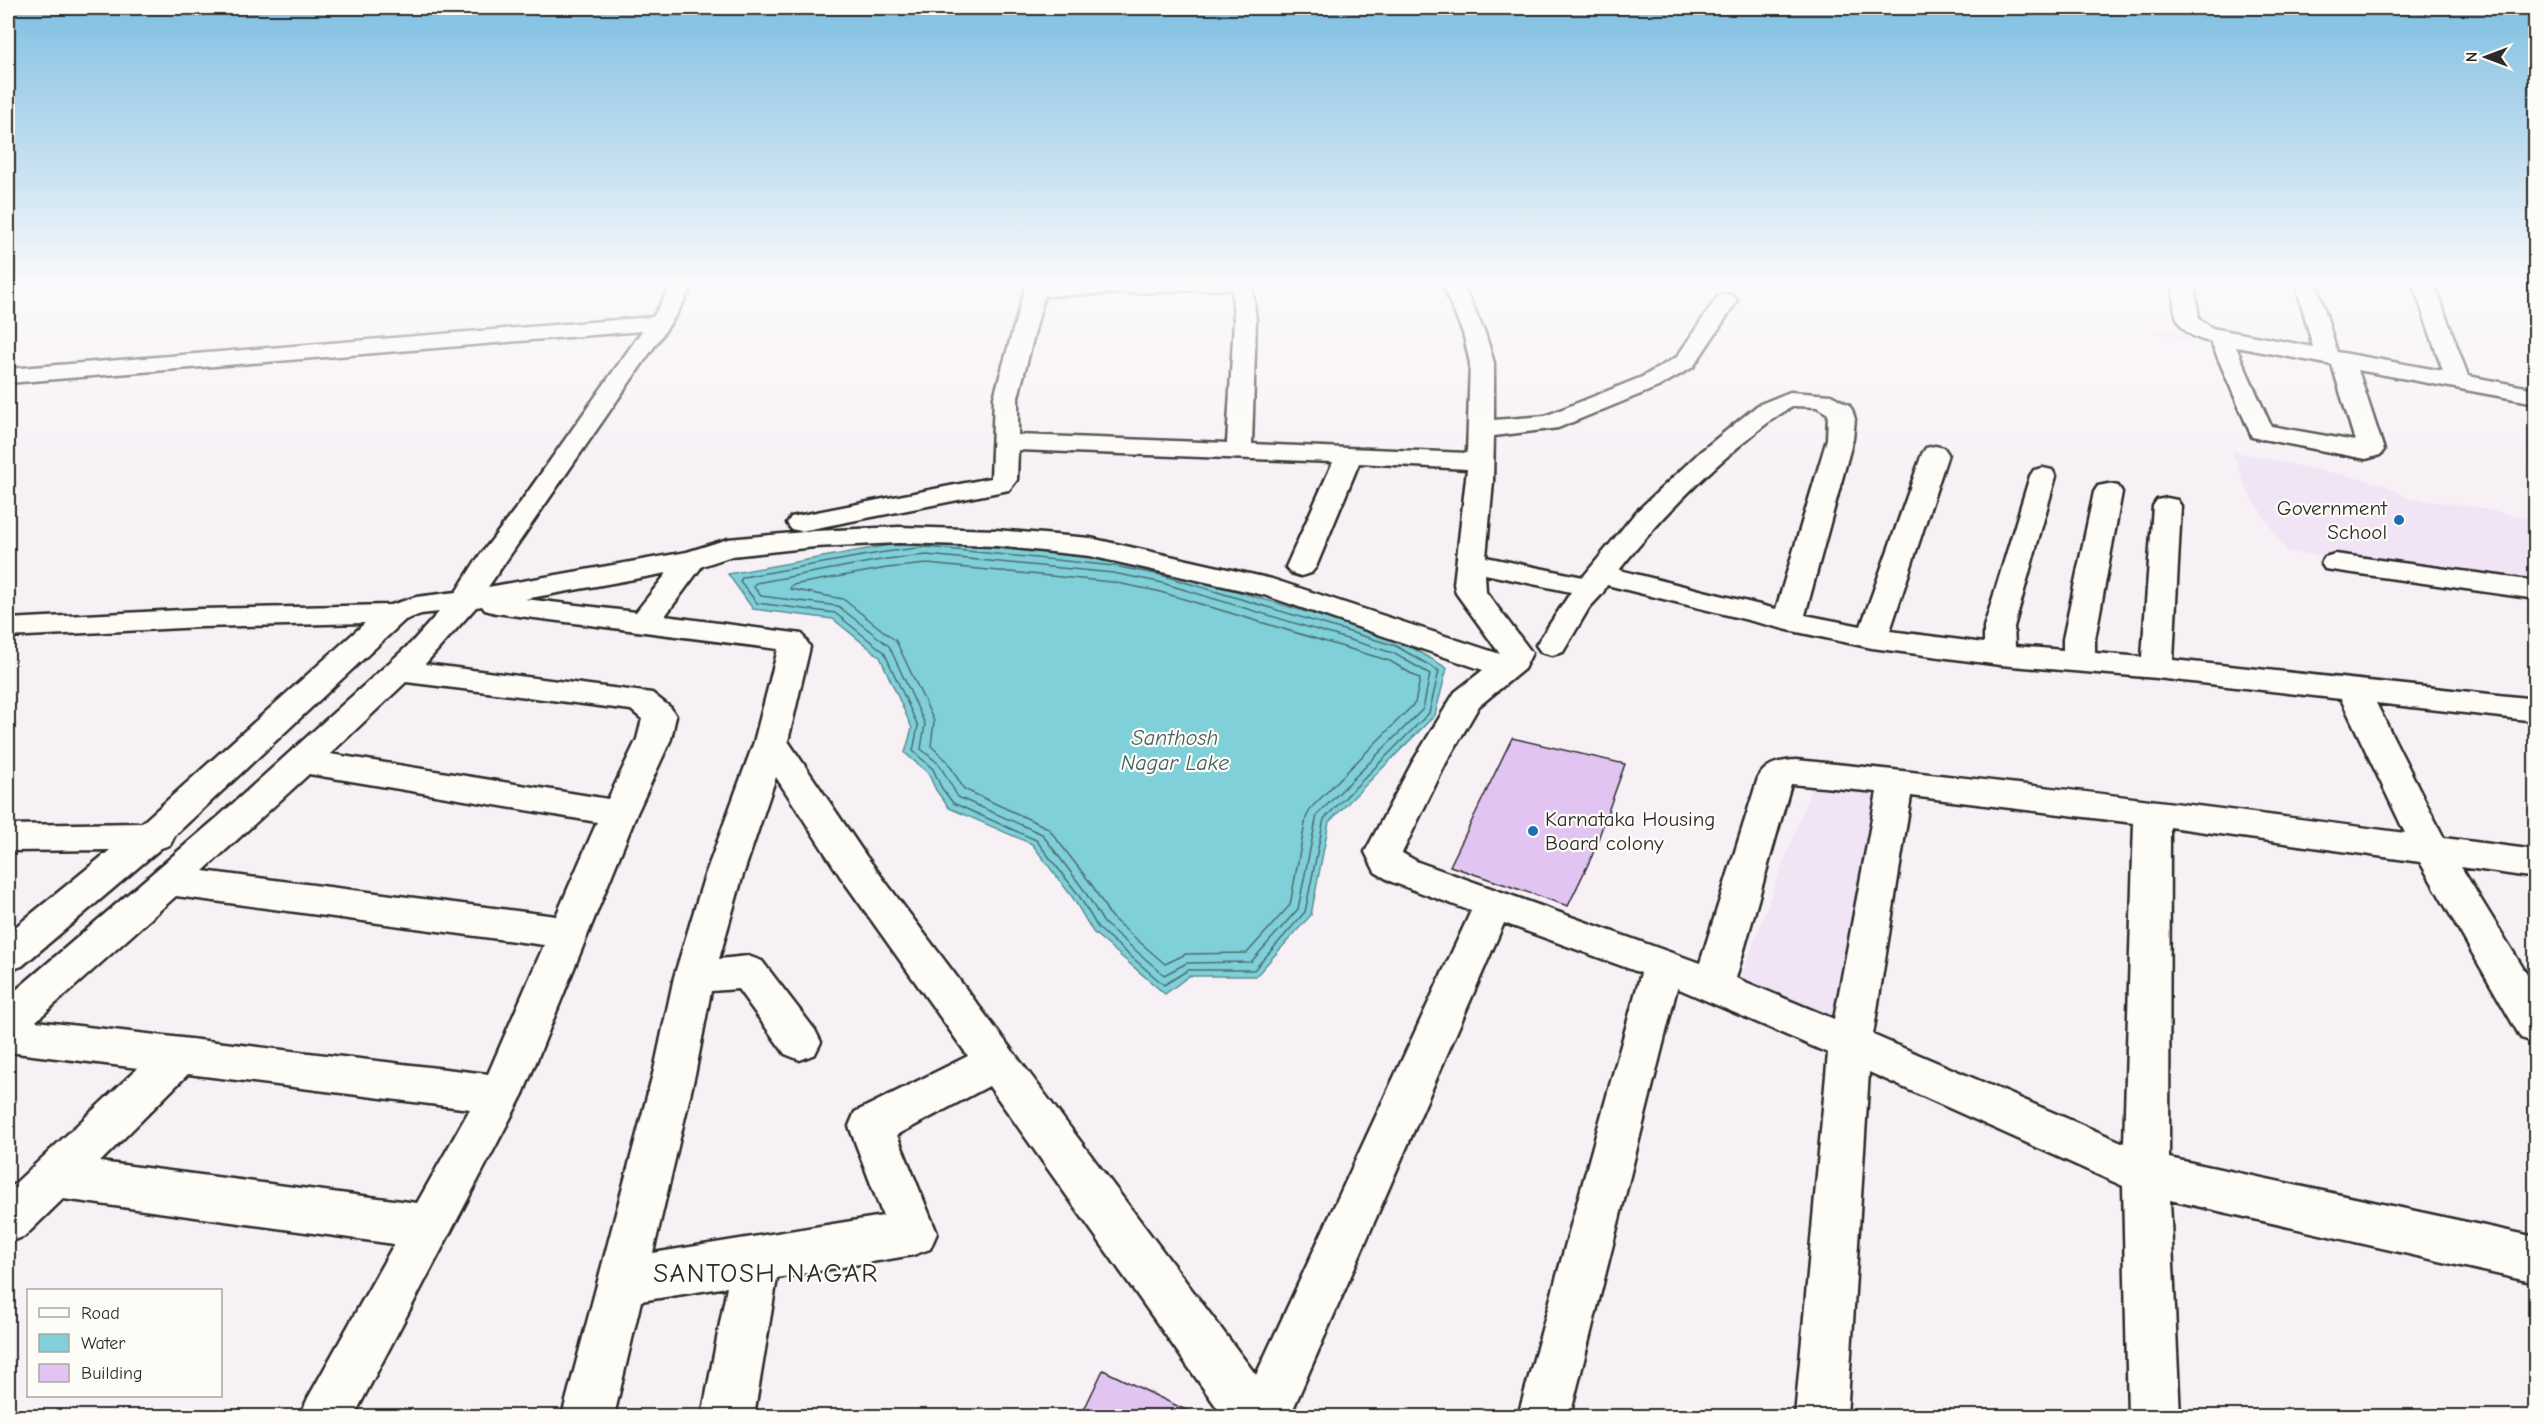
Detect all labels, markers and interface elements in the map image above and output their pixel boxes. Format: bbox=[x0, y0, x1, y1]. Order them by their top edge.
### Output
north arrow bbox=[2456, 27, 2516, 87]
text: N bbox=[2463, 52, 2481, 62]
place label: Government School bbox=[2277, 496, 2388, 544]
marker: Government School bbox=[2392, 513, 2406, 527]
water label: Santhosh Nagar Lake bbox=[1121, 725, 1229, 776]
place label: Karnataka Housing Board colony bbox=[1545, 807, 1715, 855]
marker: Karnataka Housing Board colony bbox=[1526, 824, 1540, 838]
district label: SANTOSH NAGAR bbox=[653, 1258, 879, 1289]
legend bbox=[27, 1289, 222, 1397]
text: Road bbox=[81, 1303, 120, 1324]
text: Water bbox=[81, 1333, 126, 1354]
text: Building bbox=[81, 1363, 143, 1384]

